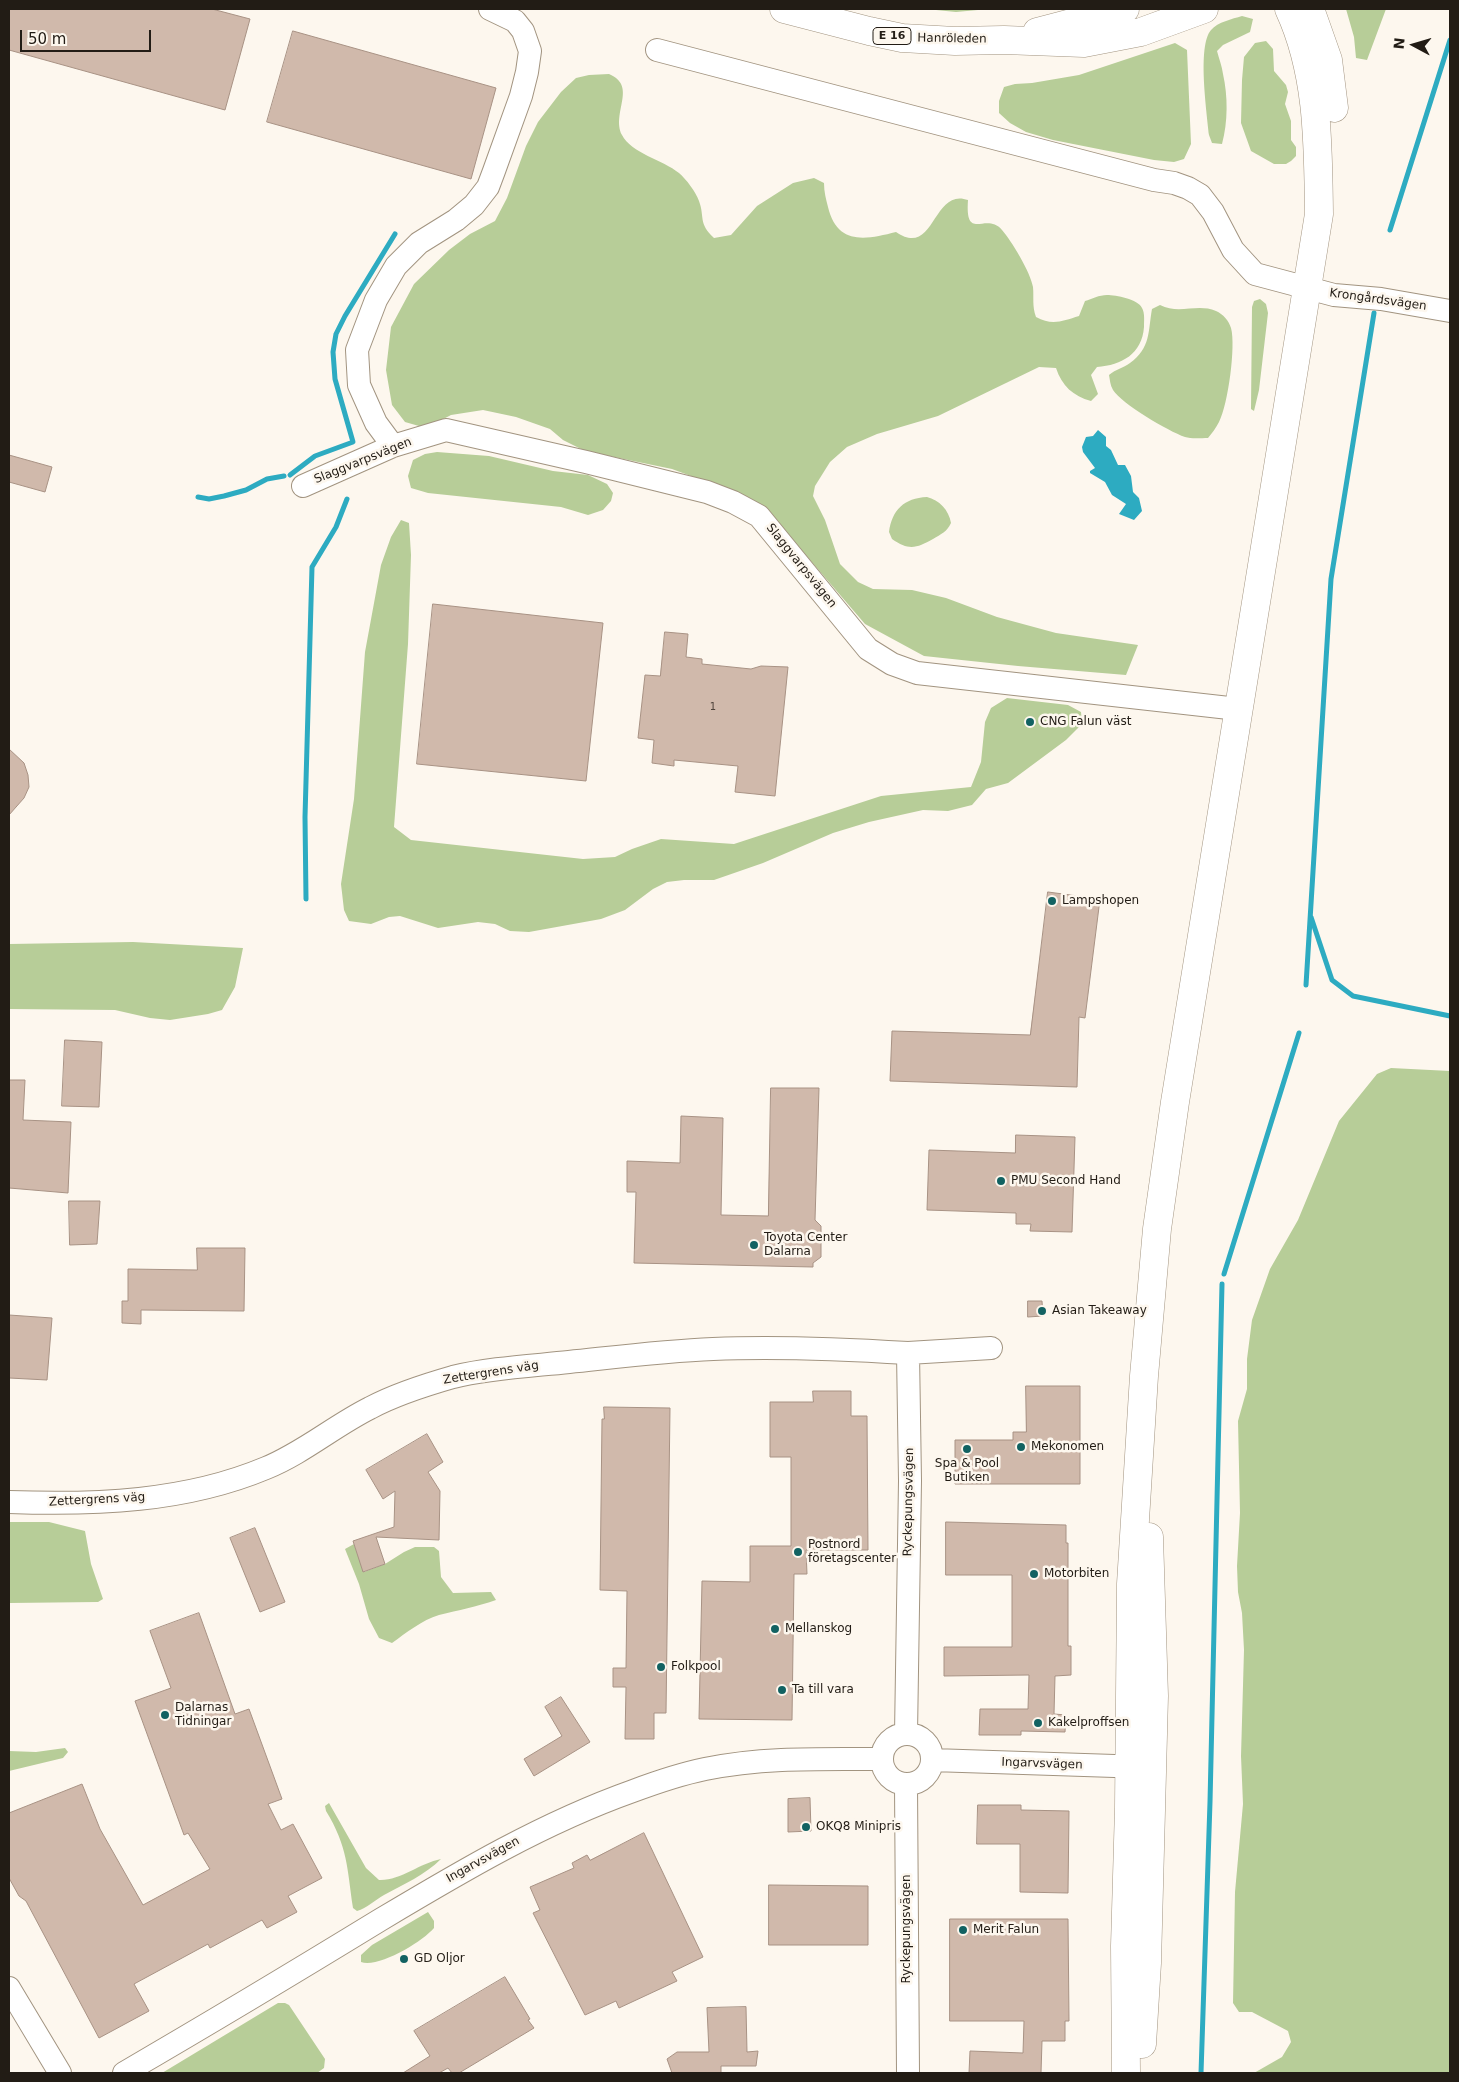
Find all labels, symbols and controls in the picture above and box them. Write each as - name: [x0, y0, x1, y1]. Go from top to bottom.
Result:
- scale bar: [22, 20, 154, 52]
- north arrow: [1389, 20, 1439, 70]
- road number: E 16: [873, 28, 911, 44]
- text: 50 m: [28, 30, 66, 48]
- street label: Hanröleden: [917, 31, 987, 47]
- text: N: [1391, 37, 1408, 50]
- street label: Krongårdsvägen: [1328, 286, 1428, 314]
- street label: Slaggvarpsvägen: [312, 435, 414, 487]
- street label: Slaggvarpsvägen: [763, 521, 839, 611]
- house number: 1: [710, 701, 716, 713]
- place label: CNG Falun väst: [1040, 715, 1131, 729]
- marker: CNG Falun väst: [1024, 716, 1036, 728]
- place label: Lampshopen: [1062, 894, 1139, 908]
- marker: Lampshopen: [1046, 895, 1058, 907]
- place label: PMU Second Hand: [1011, 1174, 1121, 1188]
- marker: PMU Second Hand: [995, 1175, 1007, 1187]
- place label: Toyota Center Dalarna: [764, 1231, 847, 1259]
- marker: Toyota Center Dalarna: [748, 1239, 760, 1251]
- place label: Asian Takeaway: [1052, 1304, 1147, 1318]
- marker: Asian Takeaway: [1036, 1305, 1048, 1317]
- street label: Zettergrens väg: [442, 1358, 540, 1388]
- place label: Mekonomen: [1031, 1440, 1104, 1454]
- marker: Mekonomen: [1015, 1441, 1027, 1453]
- marker: Spa & Pool Butiken: [961, 1443, 973, 1455]
- street label: Ryckepungsvägen: [901, 1447, 917, 1557]
- place label: Spa & Pool Butiken: [935, 1457, 999, 1485]
- street label: Zettergrens väg: [48, 1490, 146, 1510]
- place label: Postnord företagscenter: [808, 1538, 896, 1566]
- marker: Postnord företagscenter: [792, 1546, 804, 1558]
- place label: Motorbiten: [1044, 1567, 1109, 1581]
- marker: Motorbiten: [1028, 1568, 1040, 1580]
- place label: Mellanskog: [785, 1622, 852, 1636]
- marker: Mellanskog: [769, 1623, 781, 1635]
- place label: Folkpool: [671, 1660, 721, 1674]
- marker: Folkpool: [655, 1661, 667, 1673]
- place label: Ta till vara: [792, 1683, 854, 1697]
- marker: Ta till vara: [776, 1684, 788, 1696]
- place label: Dalarnas Tidningar: [175, 1701, 231, 1729]
- marker: Dalarnas Tidningar: [159, 1709, 171, 1721]
- place label: Kakelproffsen: [1048, 1716, 1129, 1730]
- marker: Kakelproffsen: [1032, 1717, 1044, 1729]
- street label: Ingarvsvägen: [1001, 1755, 1083, 1773]
- place label: OKQ8 Minipris: [816, 1820, 901, 1834]
- marker: OKQ8 Minipris: [800, 1821, 812, 1833]
- street label: Ingarvsvägen: [444, 1834, 522, 1886]
- street label: Ryckepungsvägen: [900, 1874, 914, 1984]
- place label: Merit Falun: [973, 1923, 1039, 1937]
- marker: Merit Falun: [957, 1924, 969, 1936]
- place label: GD Oljor: [414, 1952, 465, 1966]
- marker: GD Oljor: [398, 1953, 410, 1965]

